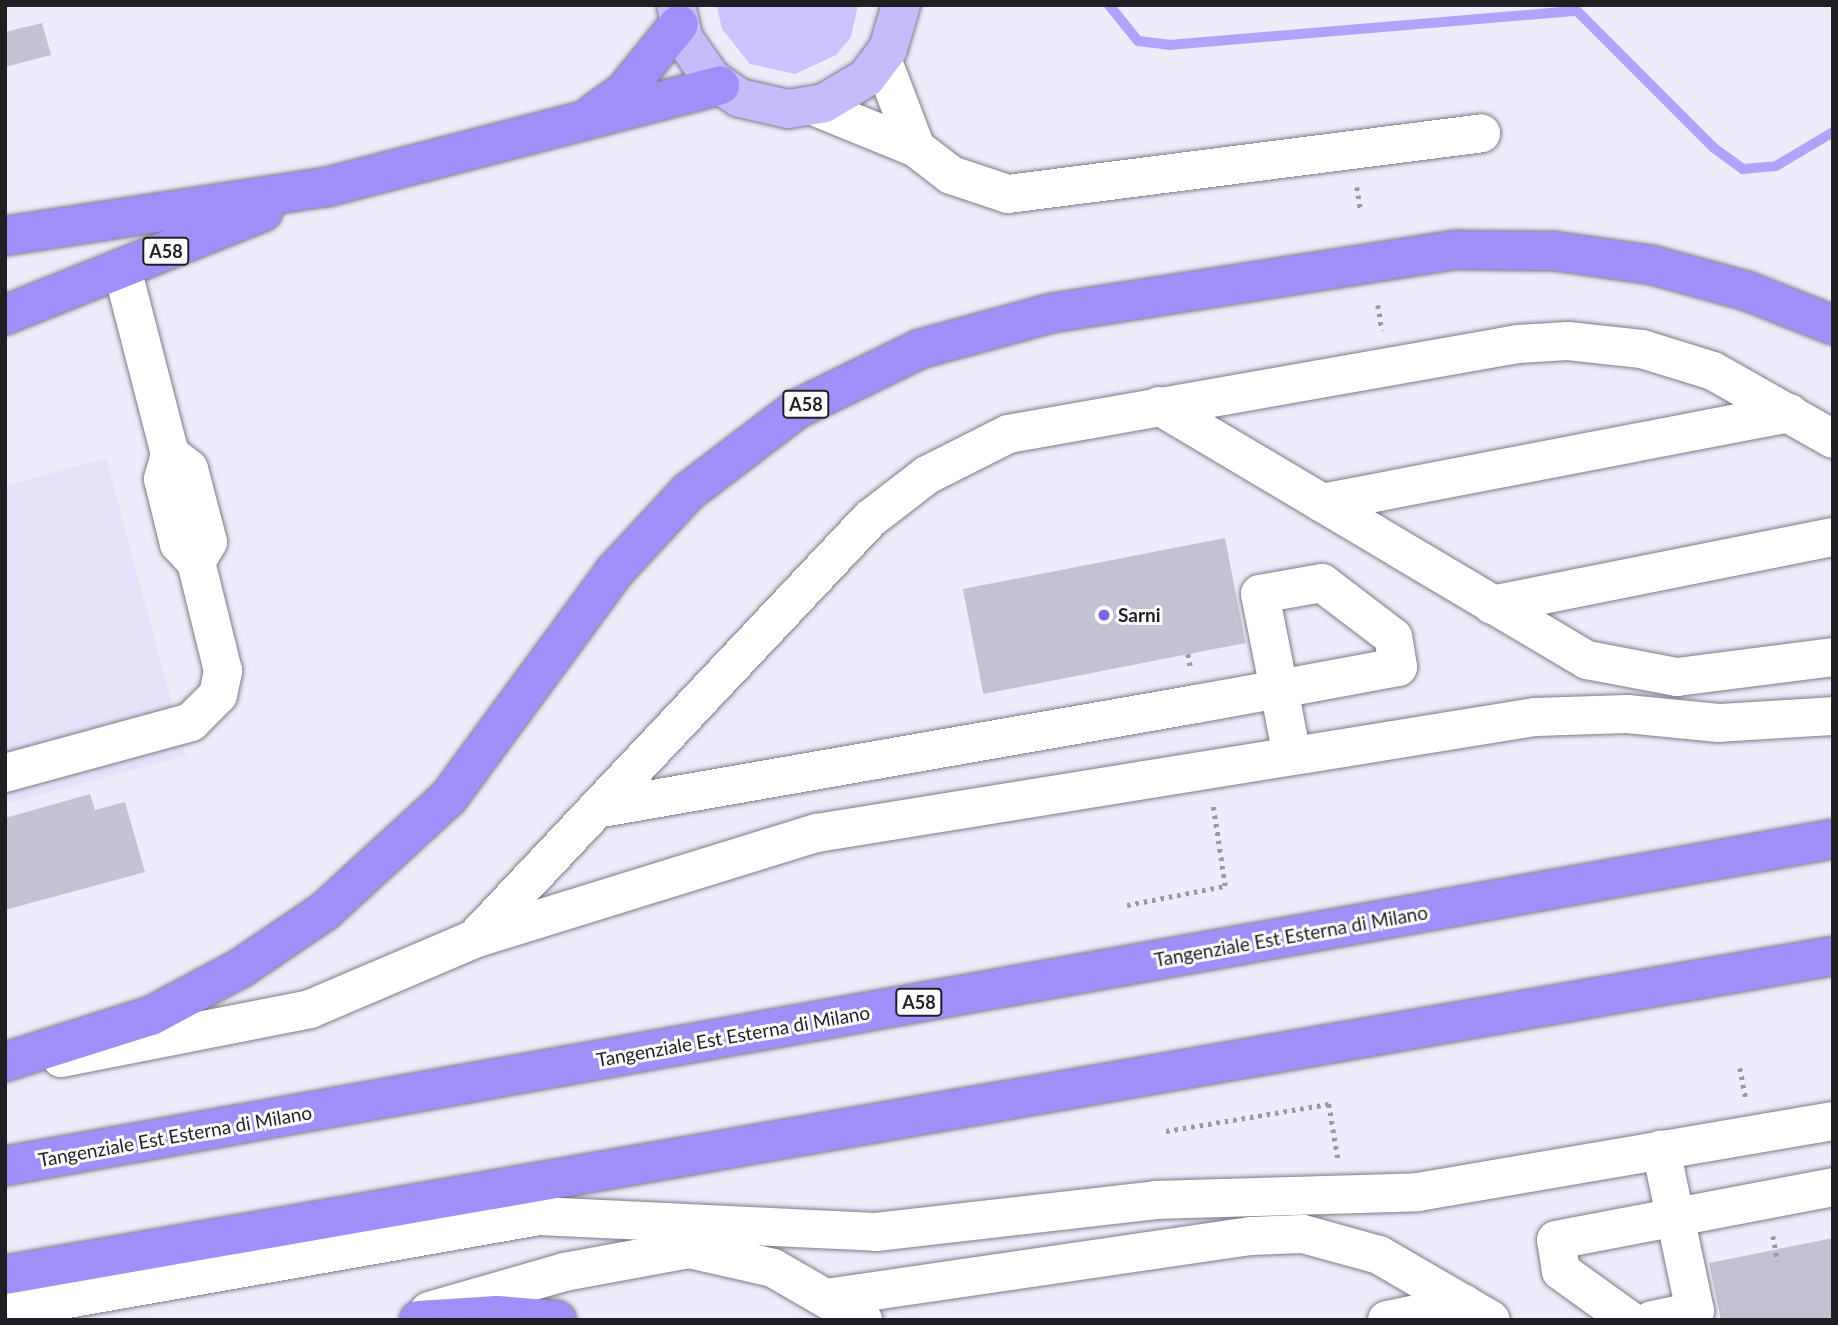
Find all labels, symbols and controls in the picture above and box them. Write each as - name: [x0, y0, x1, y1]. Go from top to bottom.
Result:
- road number: A58: [142, 236, 190, 265]
- road number: A58: [782, 390, 830, 418]
- place label: Sarni: [1118, 604, 1161, 626]
- marker: Sarni: [1096, 607, 1112, 623]
- street label: Tangenziale Est Esterna di Milano: [1153, 901, 1429, 971]
- road number: A58: [894, 987, 944, 1016]
- street label: Tangenziale Est Esterna di Milano: [595, 1001, 871, 1071]
- street label: Tangenziale Est Esterna di Milano: [37, 1101, 313, 1171]

